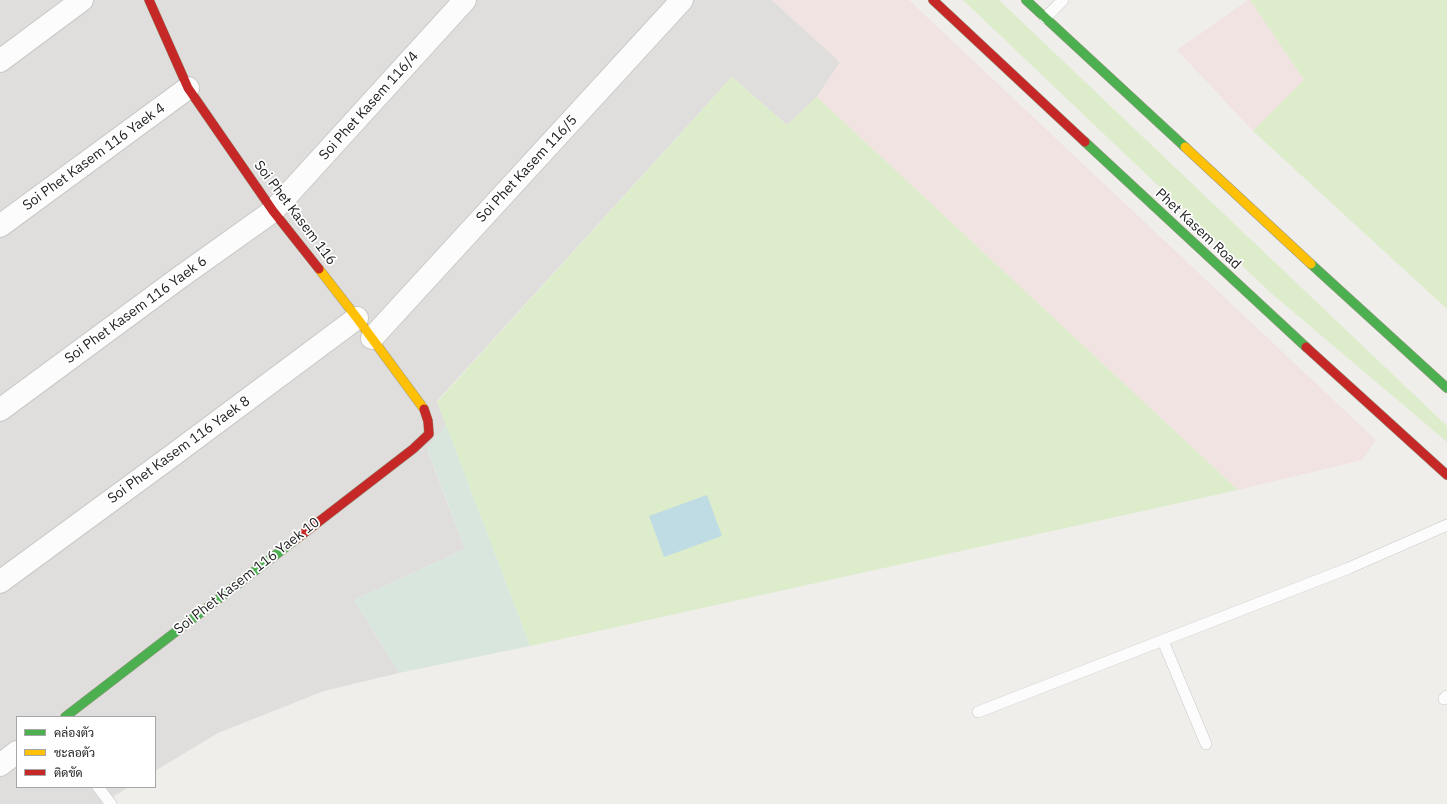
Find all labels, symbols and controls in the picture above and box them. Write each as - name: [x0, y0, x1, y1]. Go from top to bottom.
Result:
- street label: Soi Phet Kasem 116/4: [316, 48, 422, 164]
- street label: Soi Phet Kasem 116 Yaek 4: [20, 100, 168, 214]
- street label: Soi Phet Kasem 116/5: [473, 112, 581, 226]
- street label: Soi Phet Kasem 116: [250, 157, 340, 269]
- street label: Phet Kasem Road: [1152, 185, 1244, 273]
- street label: Soi Phet Kasem 116 Yaek 6: [62, 253, 210, 367]
- street label: Soi Phet Kasem 116 Yaek 8: [105, 393, 253, 507]
- street label: Soi Phet Kasem 116 Yaek 10: [171, 514, 323, 638]
- legend: [16, 716, 156, 788]
- text: คล่องตัว: [54, 725, 94, 740]
- text: ชะลอตัว: [54, 745, 95, 760]
- text: ติดขัด: [54, 765, 83, 780]

